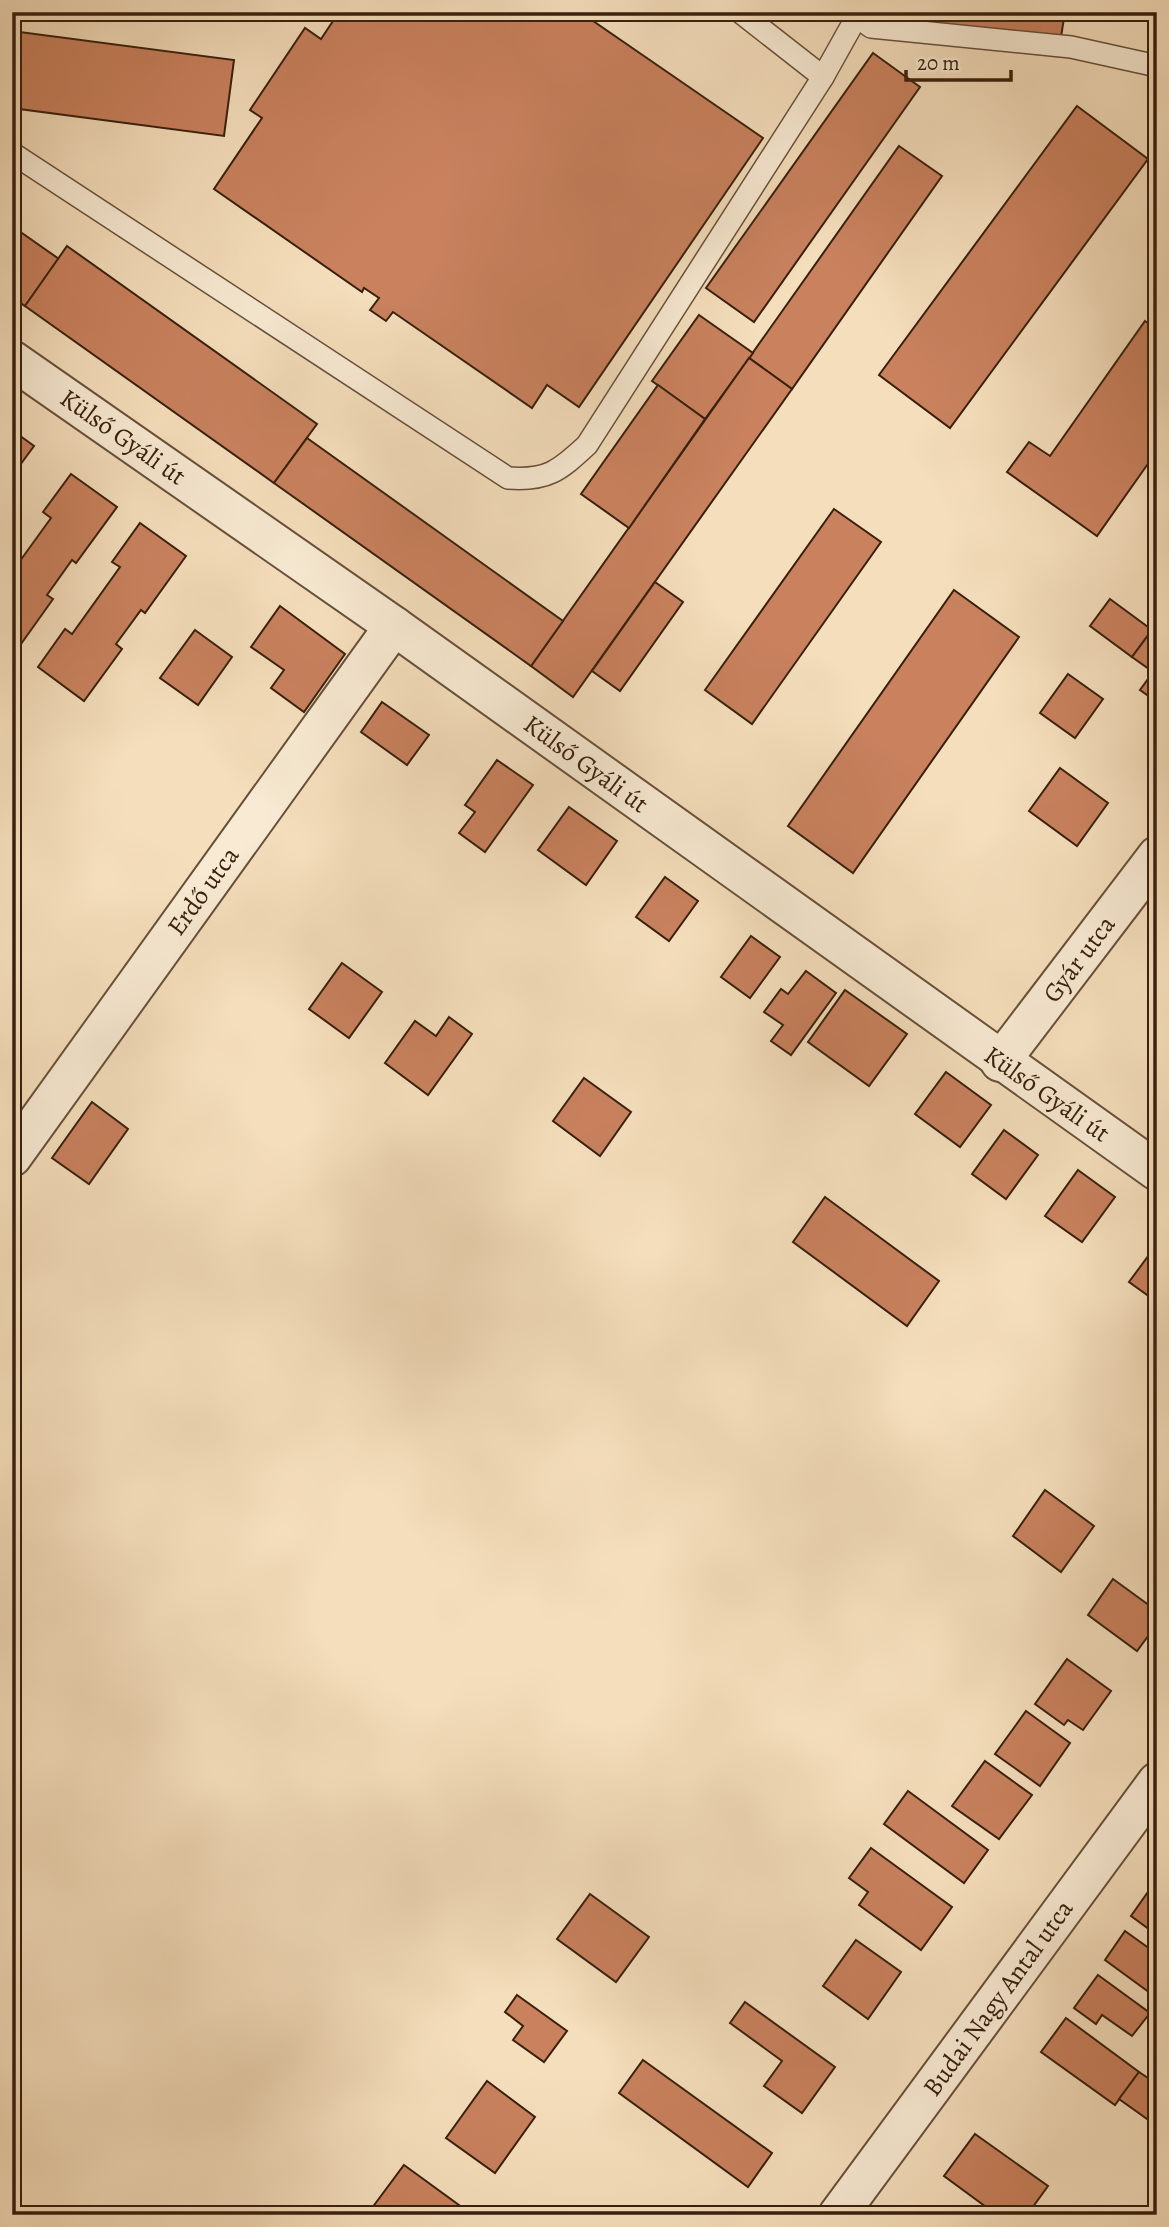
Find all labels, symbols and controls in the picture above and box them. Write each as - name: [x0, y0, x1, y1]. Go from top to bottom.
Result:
- scale bar: [906, 38, 1012, 82]
- text: 20 m: [917, 49, 960, 77]
- street label: Külső Gyáli út: [53, 381, 193, 494]
- street label: Külső Gyáli út: [517, 707, 656, 821]
- street label: Erdő utca: [159, 840, 247, 942]
- street label: Gyár utca: [1035, 908, 1123, 1010]
- street label: Külső Gyáli út: [977, 1038, 1117, 1151]
- street label: Budai Nagy Antal utca: [915, 1893, 1081, 2103]

